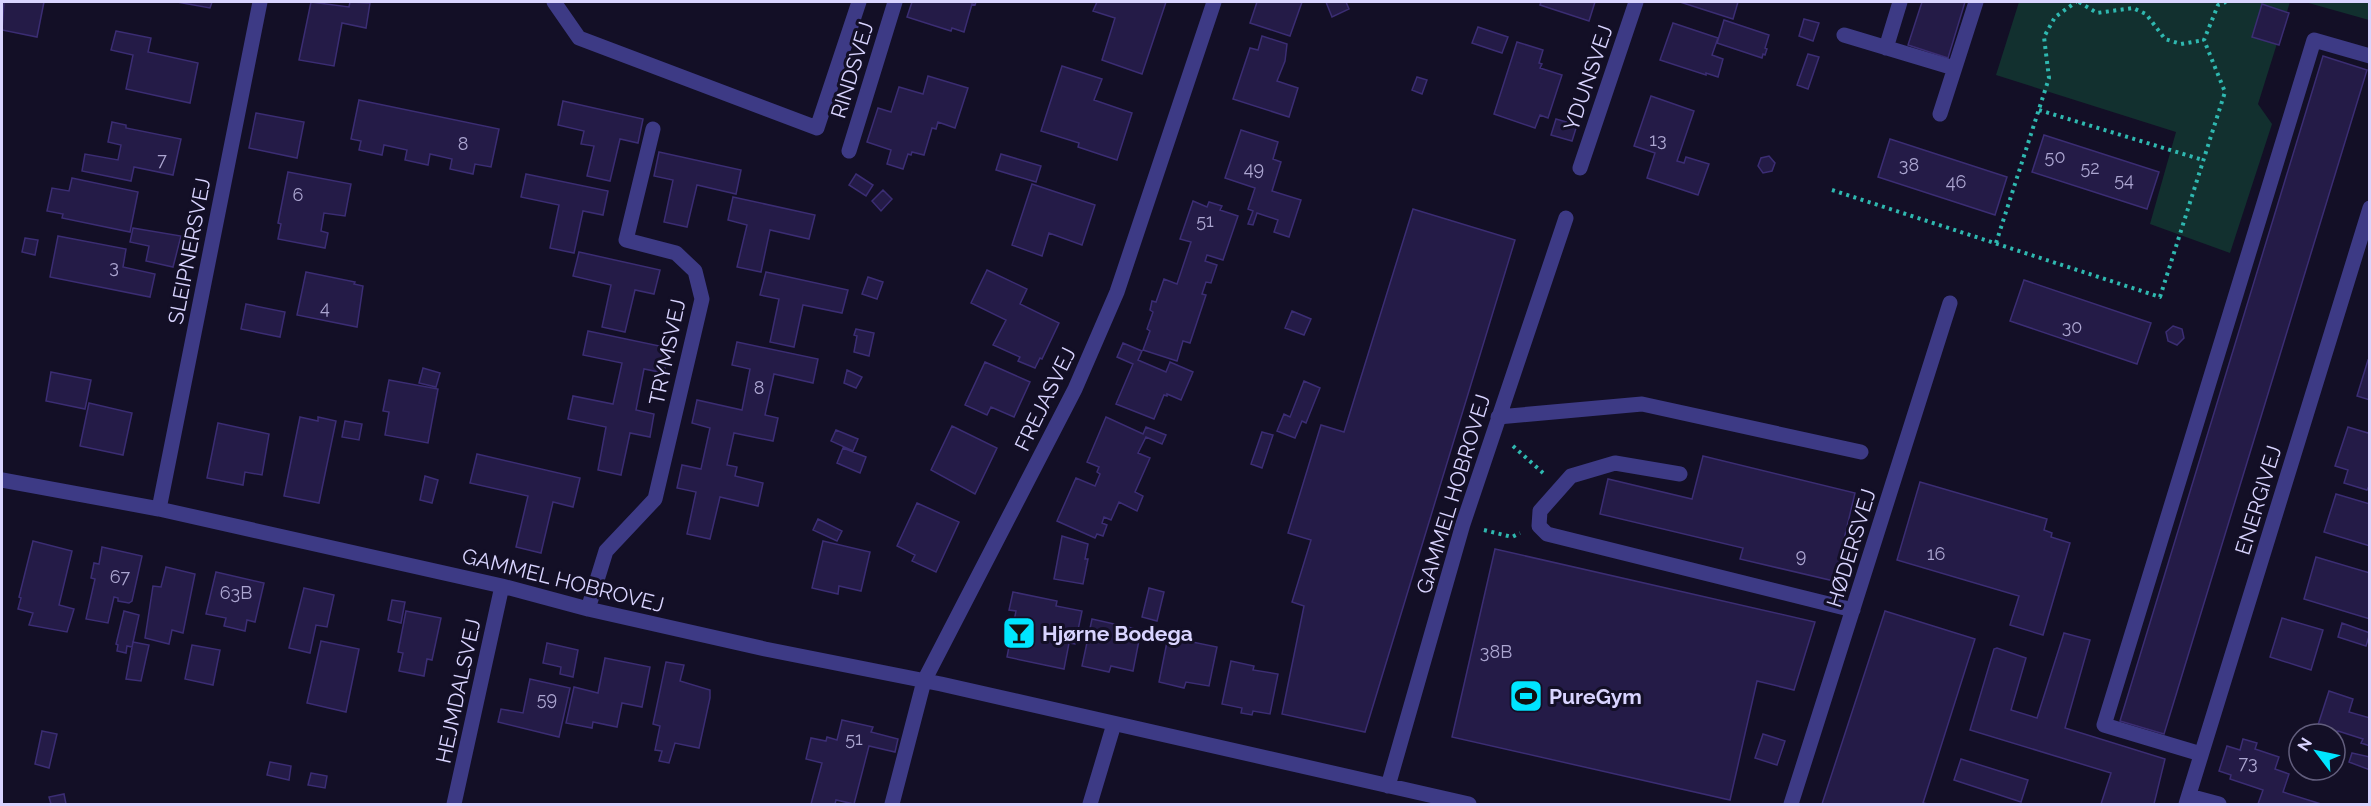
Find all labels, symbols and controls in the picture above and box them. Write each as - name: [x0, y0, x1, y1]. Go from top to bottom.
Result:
- street label: RINDSVEJ: [825, 19, 879, 121]
- street label: YDUNSVEJ: [1558, 22, 1618, 134]
- house number: 13: [1649, 129, 1667, 150]
- house number: 8: [458, 133, 468, 154]
- house number: 50: [2045, 146, 2065, 167]
- house number: 7: [157, 149, 167, 170]
- house number: 38: [1899, 154, 1919, 175]
- house number: 52: [2080, 157, 2100, 178]
- house number: 49: [1244, 158, 1264, 179]
- house number: 54: [2114, 169, 2134, 190]
- house number: 46: [1946, 171, 1966, 192]
- street label: SLEIPNERSVEJ: [163, 176, 215, 326]
- house number: 6: [293, 184, 304, 205]
- house number: 51: [1196, 210, 1214, 231]
- house number: 3: [109, 256, 119, 277]
- house number: 4: [320, 297, 330, 318]
- street label: TRYMSVEJ: [644, 297, 690, 407]
- house number: 30: [2062, 316, 2082, 337]
- street label: FREJASVEJ: [1009, 343, 1081, 455]
- house number: 8: [754, 377, 764, 398]
- street label: GAMMEL HOBROVEJ: [1411, 391, 1495, 597]
- street label: ENERGIVEJ: [2230, 442, 2286, 558]
- street label: HØDERSVEJ: [1821, 486, 1881, 610]
- street label: GAMMEL HOBROVEJ: [459, 543, 667, 617]
- house number: 16: [1927, 543, 1945, 564]
- house number: 9: [1796, 545, 1806, 566]
- house number: 67: [110, 566, 131, 587]
- house number: 63B: [220, 582, 252, 603]
- bar icon: Hjørne Bodega: [1001, 615, 1037, 651]
- street label: HEJMDALSVEJ: [430, 616, 486, 766]
- place label: Hjørne Bodega: [1042, 621, 1193, 646]
- house number: 38B: [1480, 641, 1512, 662]
- sports icon: PureGym: [1508, 678, 1544, 714]
- place label: PureGym: [1549, 684, 1642, 709]
- house number: 59: [537, 688, 557, 709]
- north arrow: [2287, 722, 2347, 782]
- house number: 51: [845, 728, 863, 749]
- text: N: [2293, 734, 2316, 755]
- house number: 73: [2238, 752, 2258, 773]

